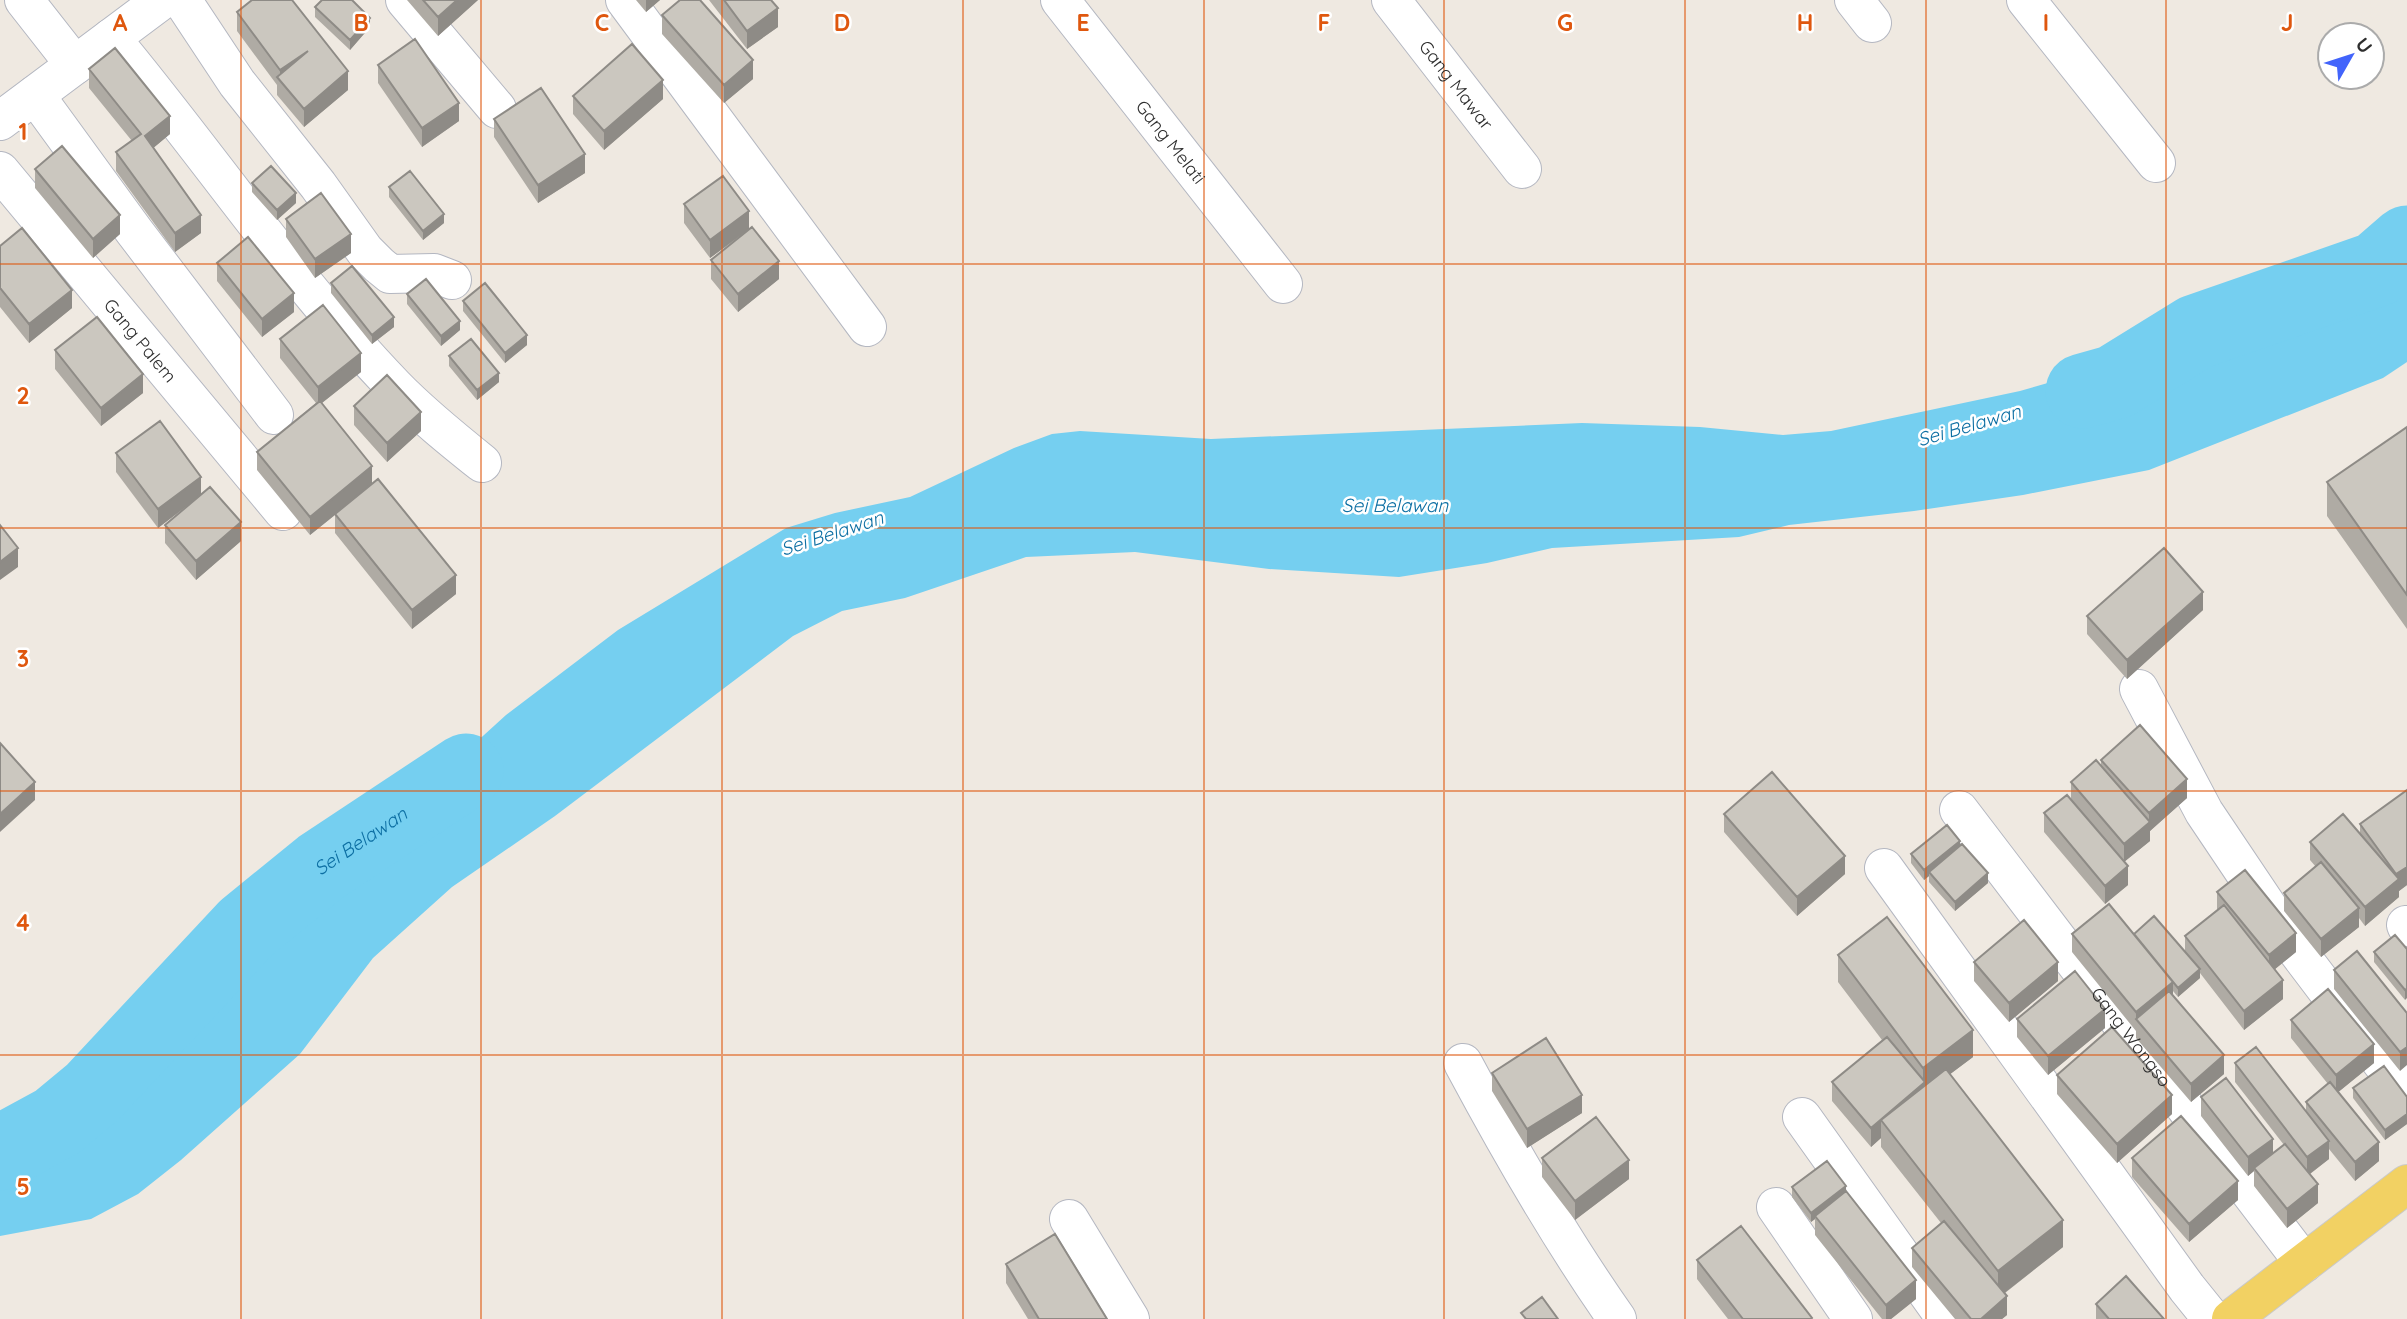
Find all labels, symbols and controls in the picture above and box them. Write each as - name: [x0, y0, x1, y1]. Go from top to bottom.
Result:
- text: A: [113, 8, 128, 37]
- text: B: [353, 8, 369, 37]
- text: C: [595, 8, 609, 37]
- text: D: [834, 8, 850, 37]
- text: E: [1076, 8, 1090, 37]
- text: F: [1318, 8, 1330, 37]
- text: G: [1557, 8, 1573, 37]
- text: H: [1797, 8, 1813, 37]
- text: I: [2043, 8, 2049, 37]
- text: J: [2281, 8, 2293, 37]
- north arrow: [2316, 21, 2386, 91]
- text: U: [2351, 33, 2378, 58]
- street label: Gang Mawar: [1415, 35, 1499, 134]
- street label: Gang Melati: [1131, 95, 1211, 188]
- text: 1: [19, 117, 27, 146]
- street label: Gang Palem: [99, 293, 182, 387]
- text: 2: [16, 381, 30, 410]
- water label: Sei Belawan: [1915, 399, 2024, 451]
- water label: Sei Belawan: [1342, 493, 1449, 517]
- water label: Sei Belawan: [778, 505, 887, 561]
- text: 3: [17, 644, 29, 673]
- water label: Sei Belawan: [309, 801, 412, 880]
- text: 4: [16, 908, 30, 937]
- street label: Gang Wongso: [2086, 982, 2177, 1091]
- text: 5: [16, 1172, 30, 1201]

